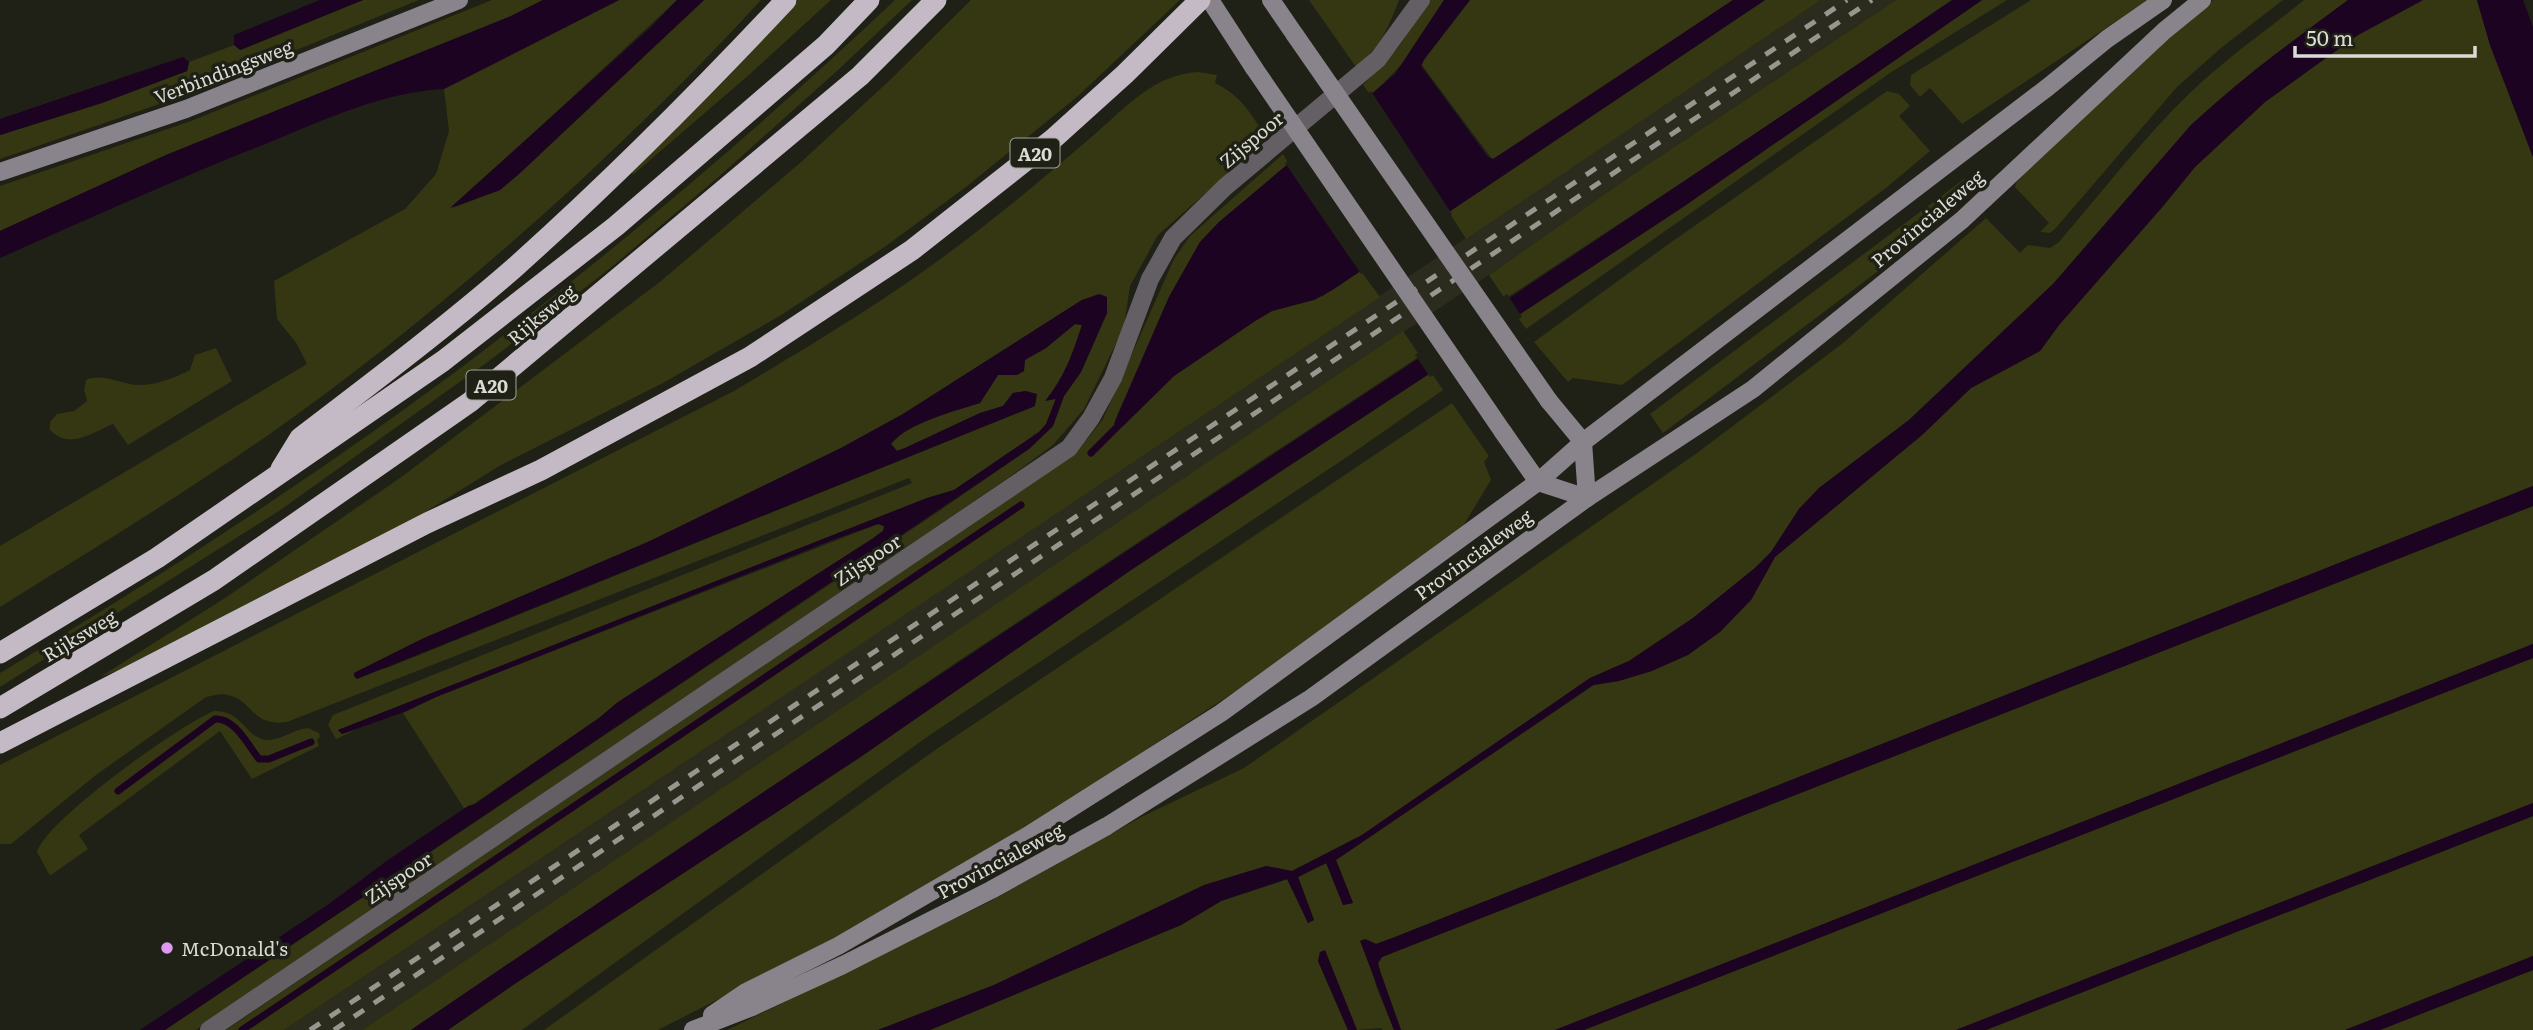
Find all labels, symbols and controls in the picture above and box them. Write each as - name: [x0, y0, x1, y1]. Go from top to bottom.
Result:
- scale bar: [2295, 14, 2475, 58]
- text: 50 m: [2306, 21, 2353, 52]
- street label: Verbindingsweg: [150, 32, 297, 110]
- street label: Zijspoor: [1213, 104, 1289, 174]
- road number: A20: [1010, 138, 1060, 168]
- street label: Provincialeweg: [1865, 162, 1990, 274]
- street label: Rijksweg: [500, 277, 582, 351]
- road number: A20: [466, 370, 516, 400]
- street label: Provincialeweg: [1408, 501, 1538, 606]
- street label: Zijspoor: [828, 526, 906, 592]
- street label: Rijksweg: [37, 602, 122, 668]
- street label: Provincialeweg: [932, 815, 1069, 905]
- street label: Zijspoor: [359, 844, 437, 910]
- place label: McDonald's: [181, 934, 288, 962]
- marker: McDonald's: [159, 940, 175, 956]

